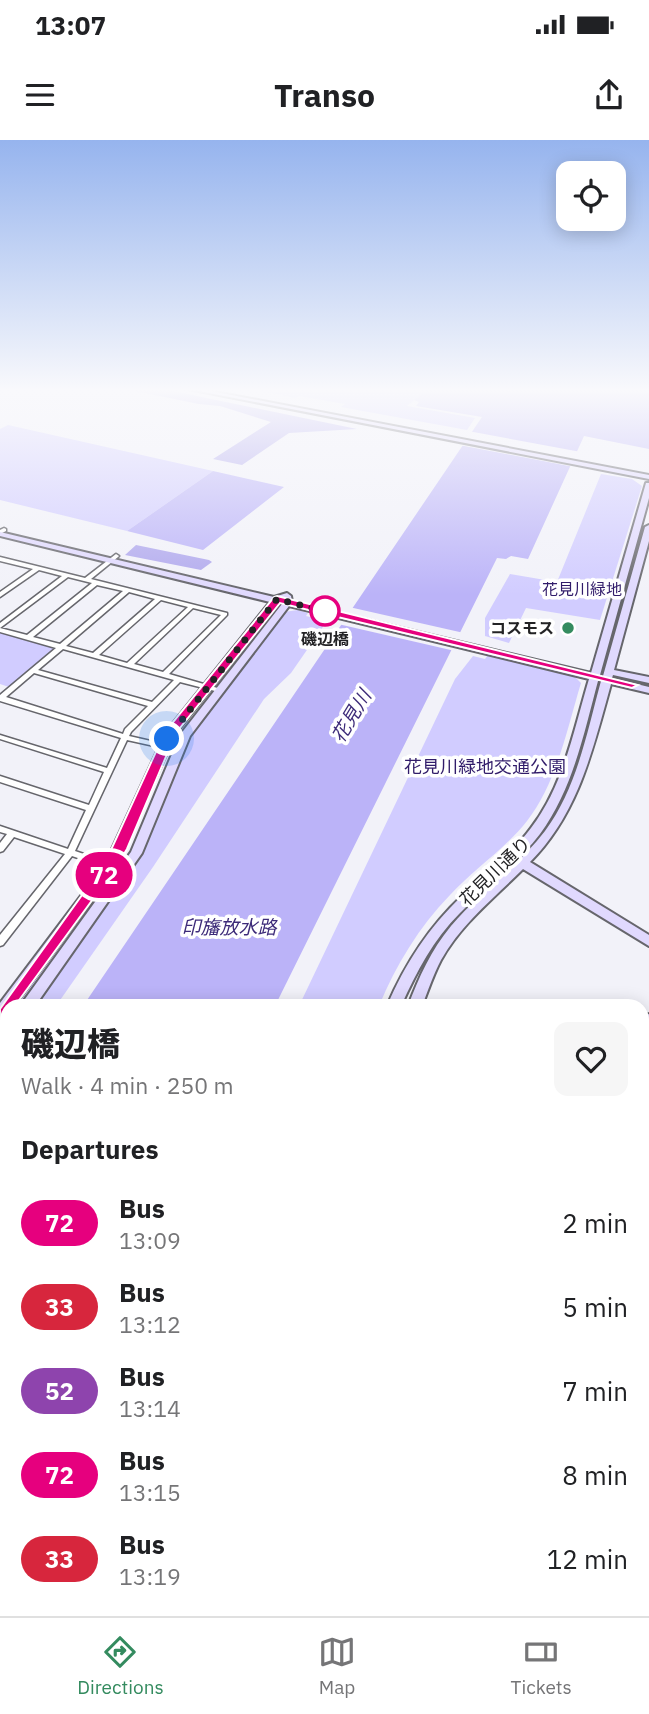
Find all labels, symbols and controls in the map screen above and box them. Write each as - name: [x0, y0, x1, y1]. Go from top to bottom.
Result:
- text: 13:07: [35, 8, 106, 42]
- text: Transo: [274, 74, 375, 116]
- icon: menu: [21, 76, 59, 114]
- icon: share: [590, 76, 628, 114]
- map controls: [556, 161, 626, 231]
- button: locate: [556, 161, 626, 231]
- park label: 花見川緑地: [542, 579, 622, 599]
- marker: 磯辺橋: [310, 596, 340, 626]
- place label: コスモス: [490, 618, 554, 638]
- marker: コスモス: [560, 620, 576, 636]
- place label: 磯辺橋: [301, 629, 349, 649]
- water label: 花見川: [326, 684, 377, 747]
- your location: [149, 721, 184, 756]
- park label: 花見川緑地交通公園: [404, 755, 566, 778]
- street label: 花見川通り: [455, 831, 535, 911]
- line badge: 72: [72, 852, 136, 898]
- text: 72: [90, 859, 118, 891]
- water label: 印旛放水路: [181, 915, 278, 939]
- text: 磯辺橋: [21, 1022, 120, 1065]
- button: heart: [554, 1022, 628, 1096]
- text: Walk · 4 min · 250 m: [21, 1070, 234, 1100]
- text: Departures: [21, 1132, 159, 1166]
- text: Bus: [119, 1191, 165, 1225]
- text: 2 min: [562, 1206, 628, 1240]
- text: 72: [45, 1207, 74, 1239]
- text: 13:09: [119, 1225, 181, 1255]
- text: Bus: [119, 1275, 165, 1309]
- text: 5 min: [562, 1290, 628, 1324]
- text: 33: [45, 1291, 74, 1323]
- text: 13:12: [119, 1309, 181, 1339]
- text: Bus: [119, 1359, 165, 1393]
- text: 7 min: [562, 1374, 628, 1408]
- text: 52: [45, 1375, 74, 1407]
- text: 13:14: [119, 1393, 181, 1423]
- text: Bus: [119, 1443, 165, 1477]
- text: 8 min: [562, 1458, 628, 1492]
- text: 72: [45, 1459, 74, 1491]
- text: 13:15: [119, 1477, 181, 1507]
- text: Bus: [119, 1527, 165, 1561]
- text: 12 min: [547, 1542, 628, 1576]
- text: 33: [45, 1543, 74, 1575]
- text: 13:19: [119, 1561, 181, 1591]
- tab: Directions: [77, 1633, 164, 1699]
- tab: Map: [318, 1633, 356, 1699]
- tab: Tickets: [511, 1633, 572, 1699]

